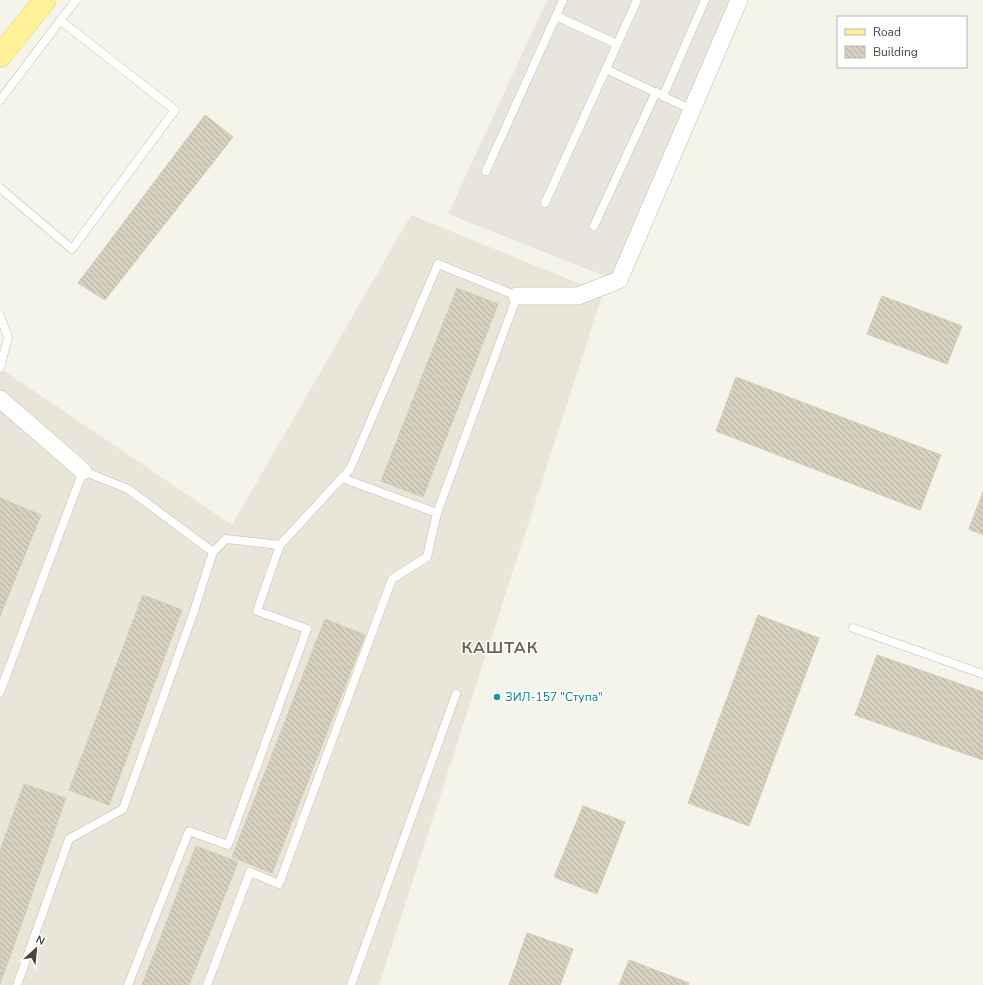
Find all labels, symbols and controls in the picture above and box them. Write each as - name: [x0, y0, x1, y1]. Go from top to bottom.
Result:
- legend: [837, 16, 967, 68]
- text: Road: [873, 24, 901, 40]
- text: Building: [873, 44, 918, 60]
- district label: КАШТАК: [462, 637, 538, 659]
- place label: ЗИЛ-157 "Ступа": [505, 689, 603, 705]
- marker: ЗИЛ-157 "Ступа": [492, 692, 502, 702]
- north arrow: [16, 929, 56, 969]
- text: N: [33, 932, 47, 949]

